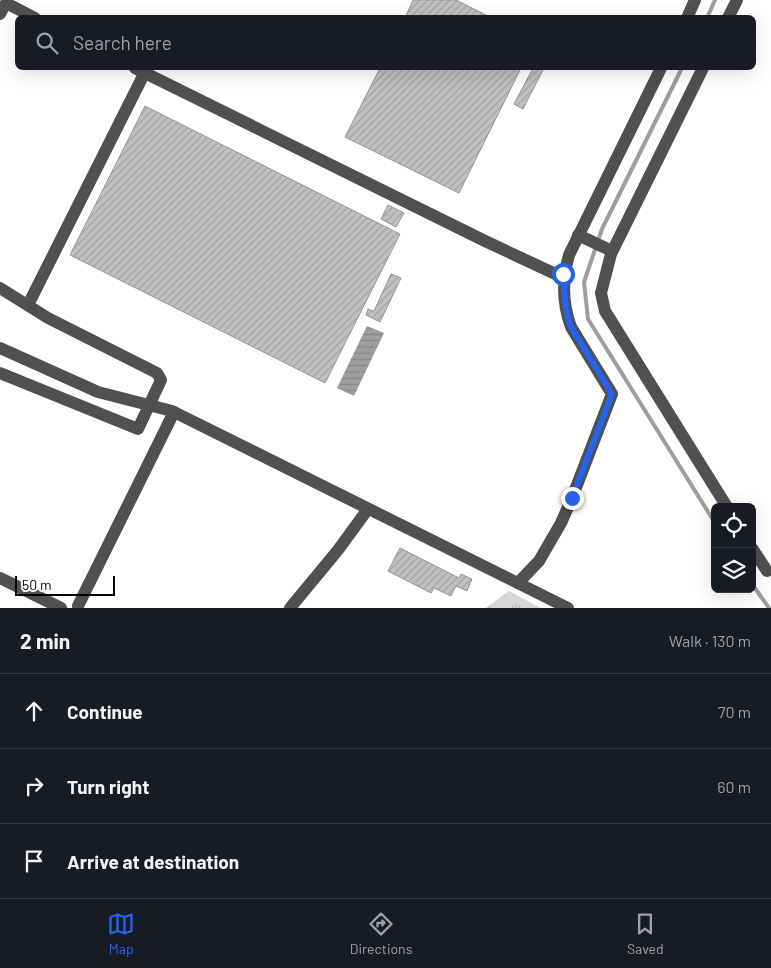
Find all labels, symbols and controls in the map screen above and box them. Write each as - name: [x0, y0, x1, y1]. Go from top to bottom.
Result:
- search box: [15, 15, 756, 70]
- icon: search: [33, 29, 61, 57]
- text: Search here: [73, 31, 172, 54]
- route start: [552, 263, 575, 286]
- route end: [561, 487, 584, 510]
- map controls: [711, 503, 756, 593]
- button: locate: [711, 503, 756, 548]
- button: layers: [711, 548, 756, 593]
- scale bar: [15, 573, 115, 596]
- text: 50 m: [22, 576, 51, 593]
- text: 2 min: [20, 628, 70, 653]
- text: Walk · 130 m: [669, 631, 751, 650]
- icon: ahead: [20, 697, 48, 725]
- text: Continue: [67, 700, 143, 723]
- text: 70 m: [718, 702, 751, 721]
- icon: right: [20, 772, 48, 800]
- text: Turn right: [67, 775, 149, 798]
- text: 60 m: [717, 777, 751, 796]
- icon: arrive: [20, 847, 48, 875]
- text: Arrive at destination: [67, 850, 239, 873]
- tab: Map: [107, 910, 135, 957]
- tab: Directions: [350, 910, 412, 957]
- tab: Saved: [627, 910, 664, 957]

